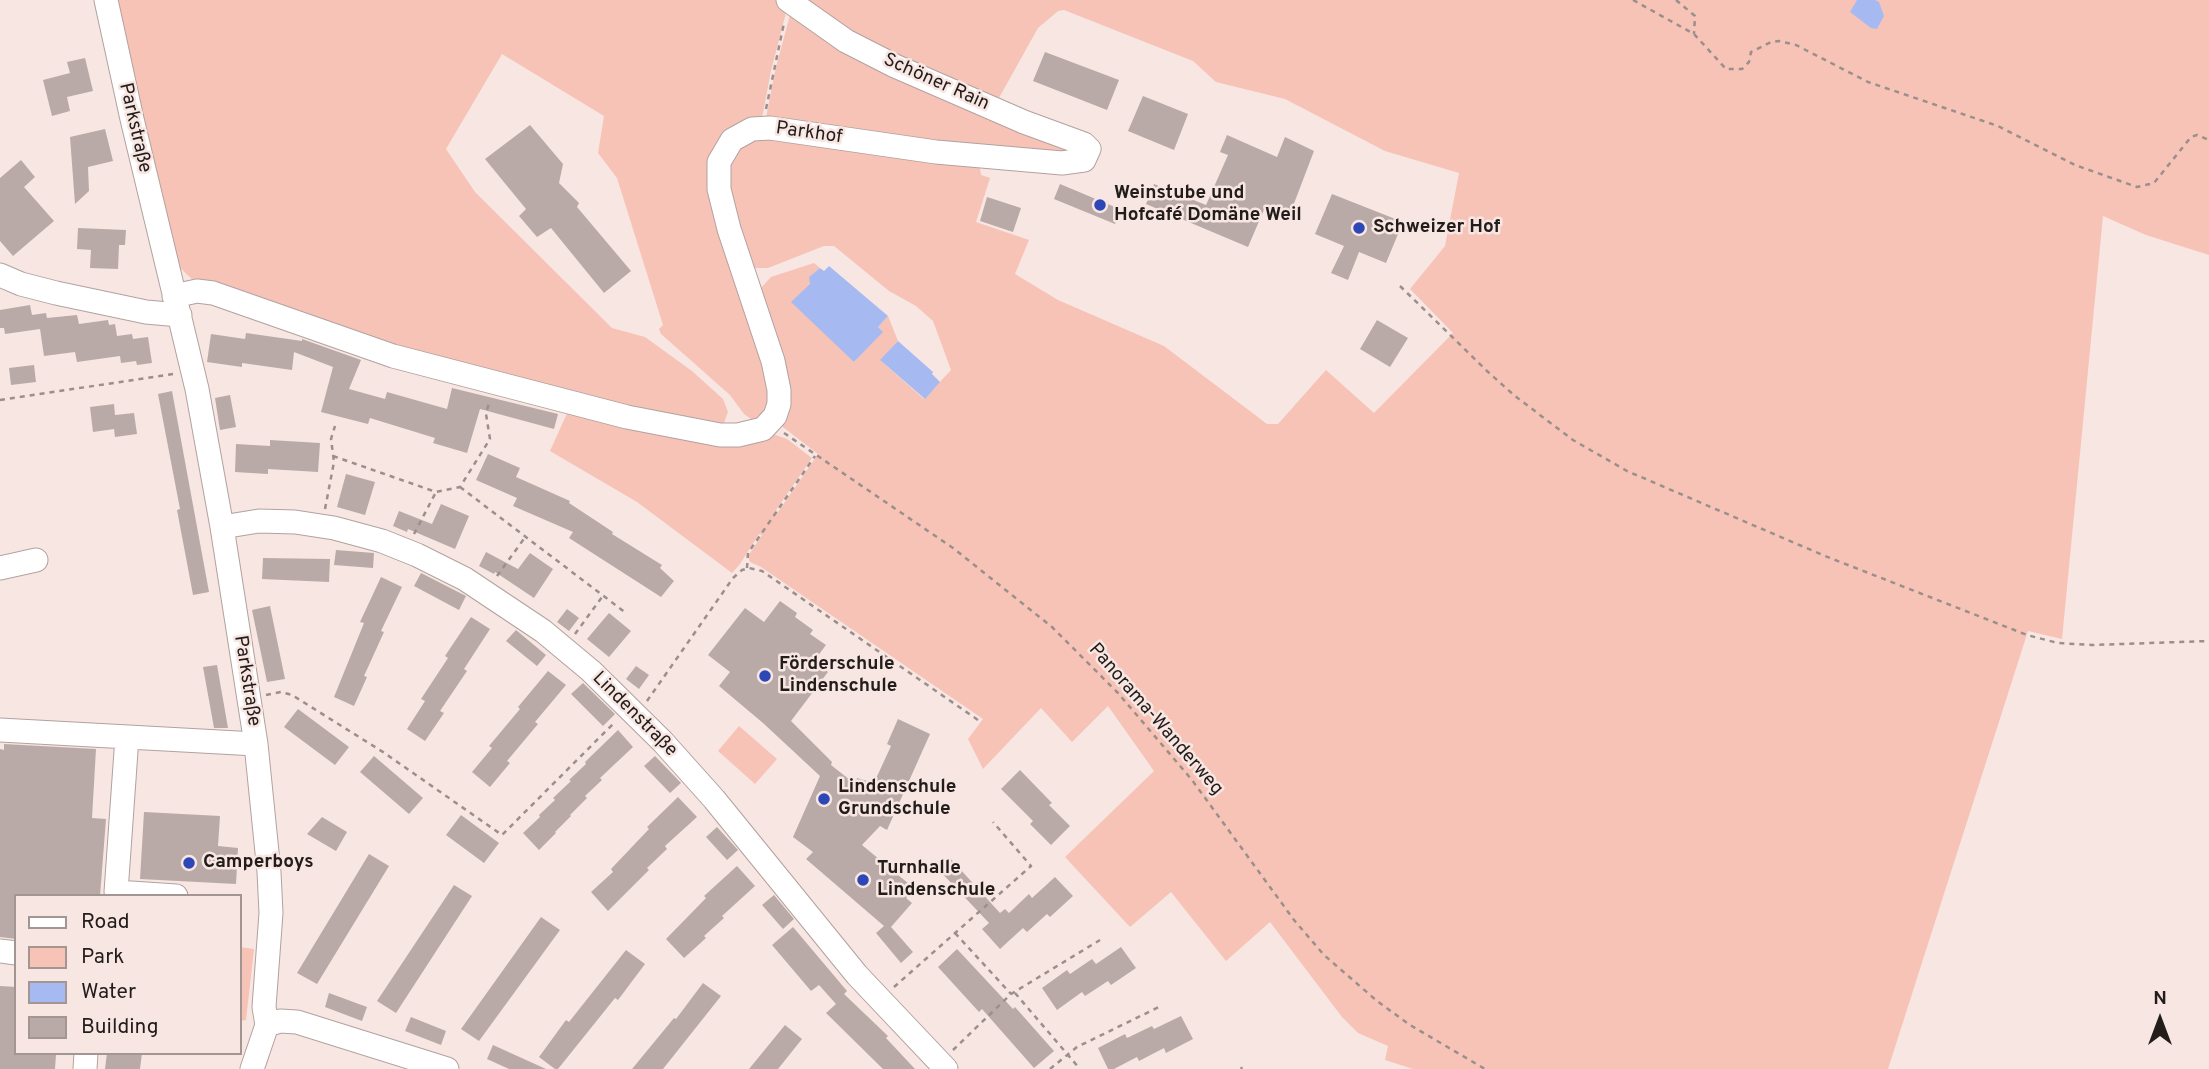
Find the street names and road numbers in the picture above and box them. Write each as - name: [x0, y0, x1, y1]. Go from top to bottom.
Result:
- street label: Schöner Rain: [879, 49, 993, 117]
- street label: Parkstraße: [113, 81, 155, 175]
- street label: Parkhof: [774, 118, 844, 150]
- street label: Parkstraße: [228, 634, 264, 728]
- street label: Panorama-Wanderweg: [1083, 639, 1227, 801]
- street label: Lindenstraße: [587, 668, 681, 762]

